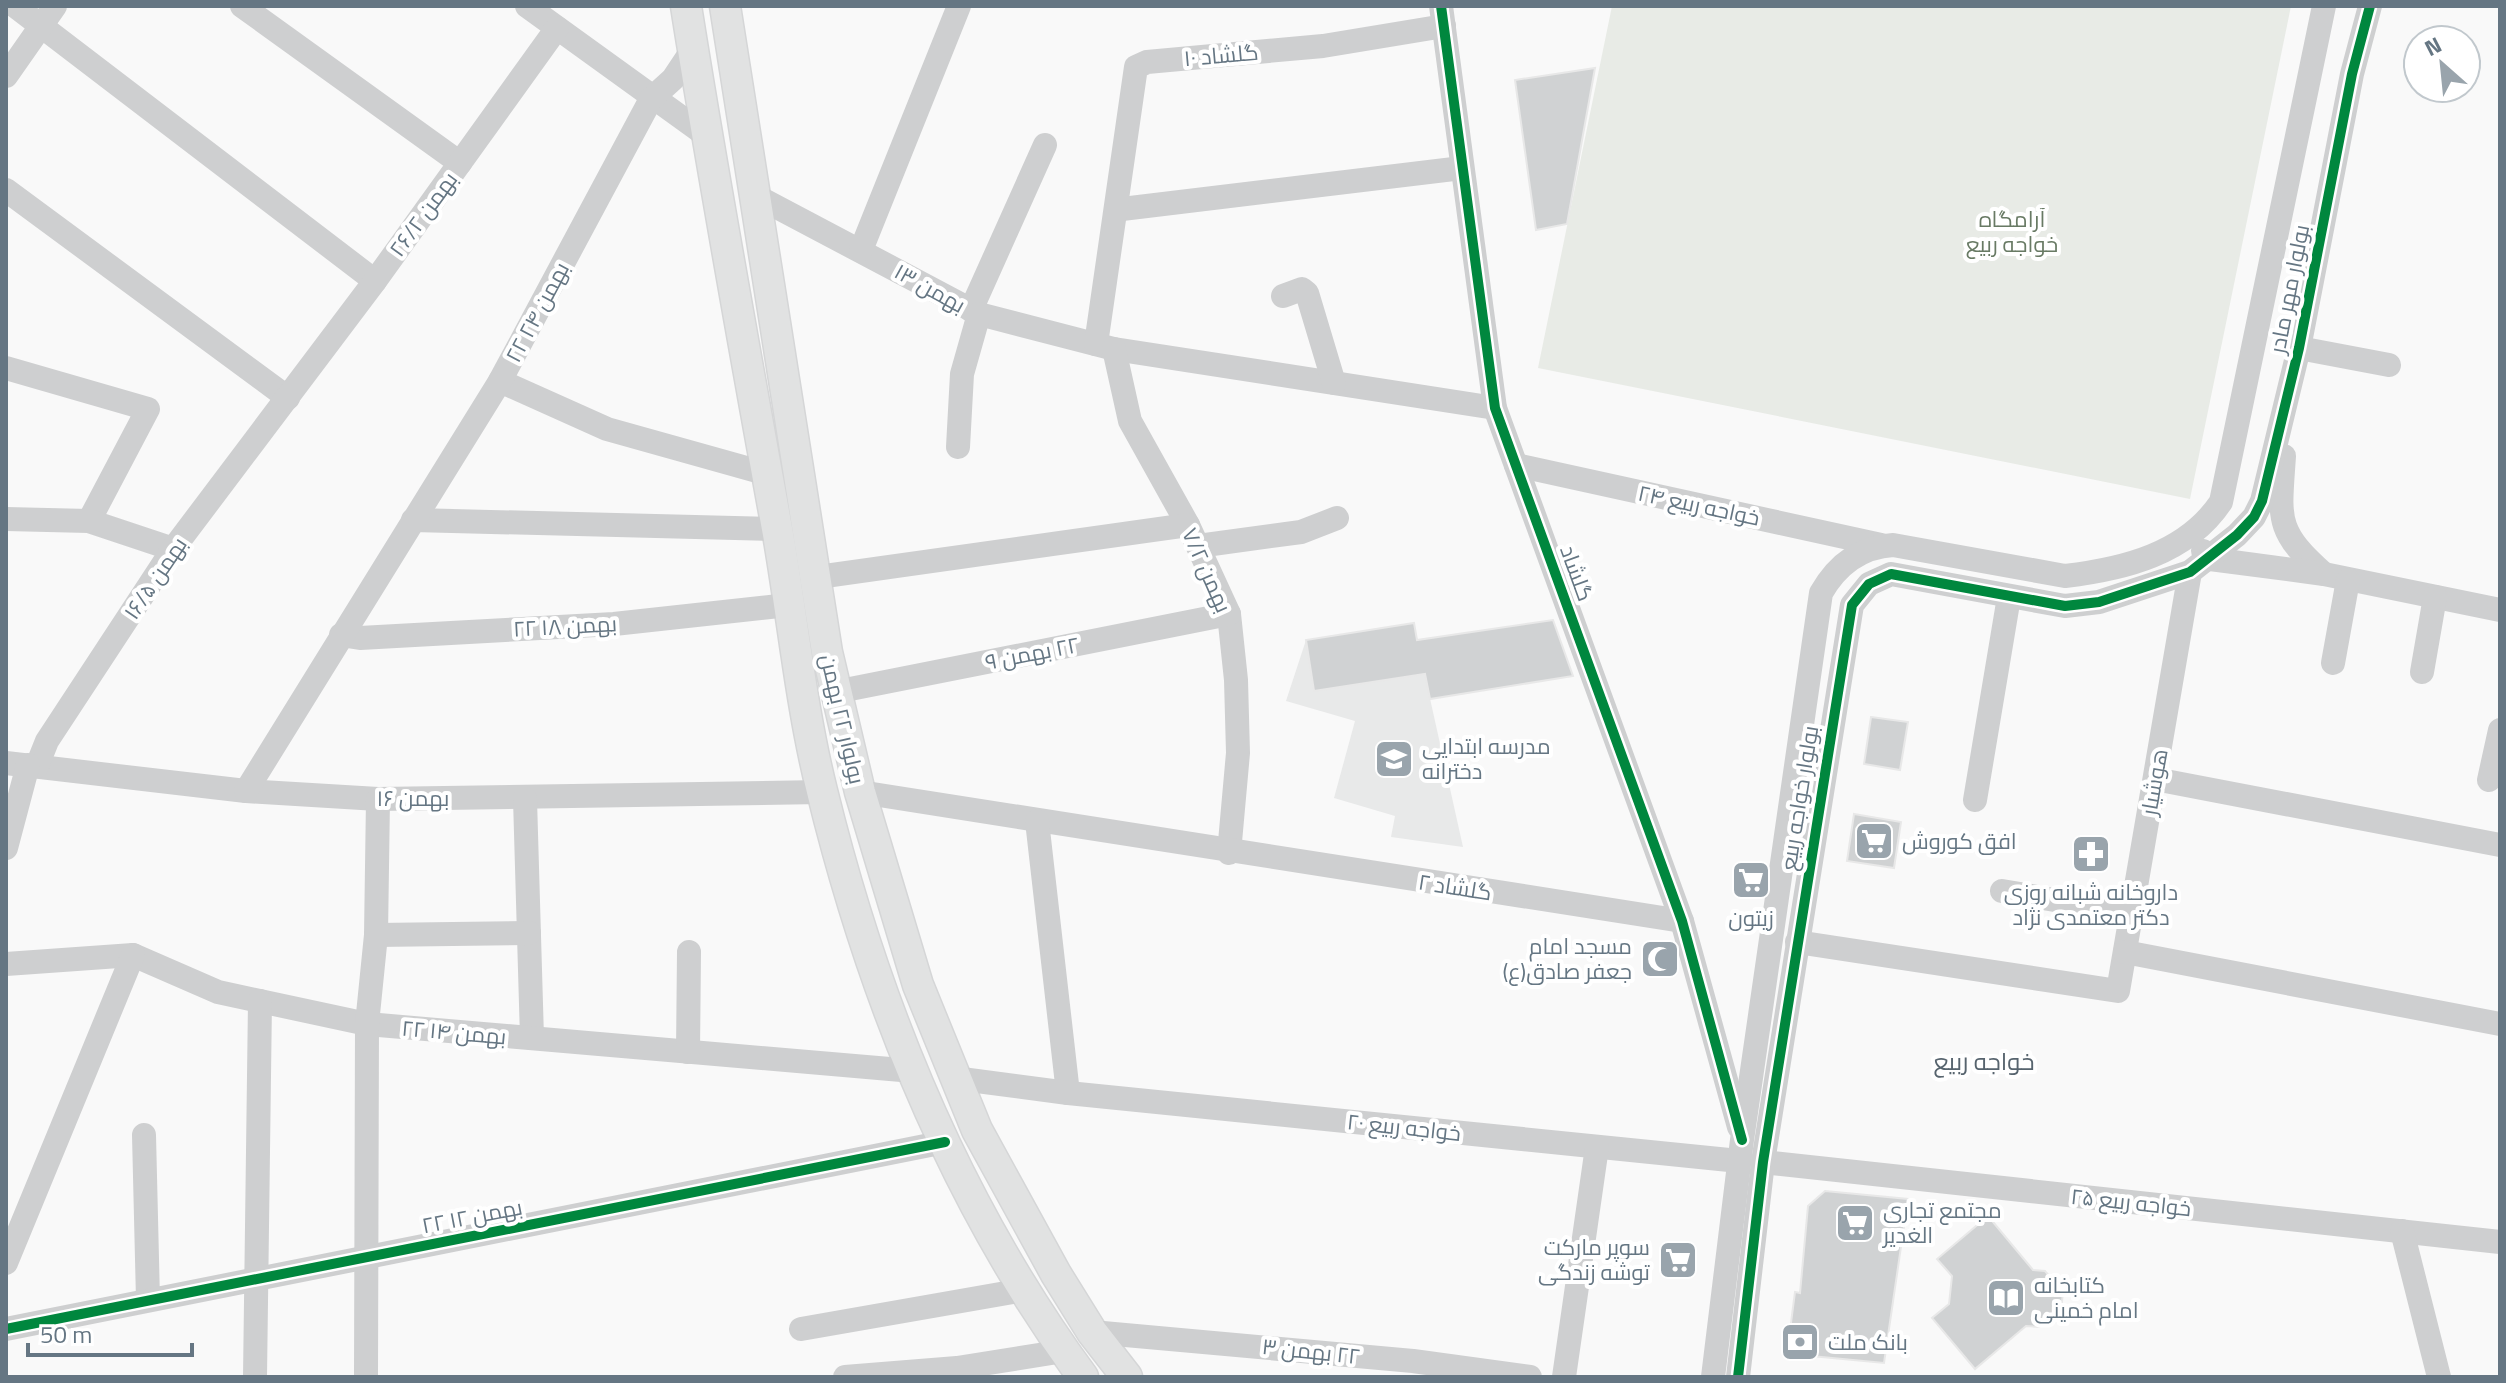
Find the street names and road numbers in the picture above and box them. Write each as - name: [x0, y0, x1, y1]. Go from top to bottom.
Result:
- street label: گلشاد ۱۰: [1182, 35, 1260, 75]
- street label: بهمن ۲۶/۲: [380, 164, 466, 264]
- street label: بولوار مهر مادر: [2259, 221, 2318, 359]
- street label: بهمن ۱۳: [888, 254, 972, 322]
- street label: ۲۲ بهمن ۲۴: [496, 256, 578, 368]
- street label: خواجه ربیع ۲۴: [1635, 476, 1763, 534]
- street label: بهمن ۷/۲: [1173, 522, 1241, 618]
- street label: بهمن ۱۶/۵: [115, 530, 195, 626]
- street label: گلشاد: [1551, 540, 1603, 606]
- street label: ۲۲ بهمن ۱۸: [512, 606, 618, 646]
- street label: ٢٢ بهمن ۹: [982, 627, 1082, 679]
- street label: بولوار ۲۲ بهمن: [812, 651, 874, 787]
- street label: بولوار خواجه ربیع: [1771, 723, 1827, 873]
- street label: هوشیار: [2131, 746, 2177, 820]
- street label: بهمن ۱۶: [377, 781, 449, 815]
- street label: گلشاد ۲: [1416, 864, 1494, 910]
- street label: ۲۲ بهمن ۱۴: [400, 1010, 508, 1054]
- street label: خواجه ربیع ۲۰: [1345, 1104, 1463, 1150]
- street label: خواجه ربیع ۲۵: [2069, 1179, 2193, 1225]
- street label: ۲۲ بهمن ۱۲: [419, 1190, 525, 1242]
- street label: ٢٢ بهمن ۳: [1260, 1329, 1362, 1373]

